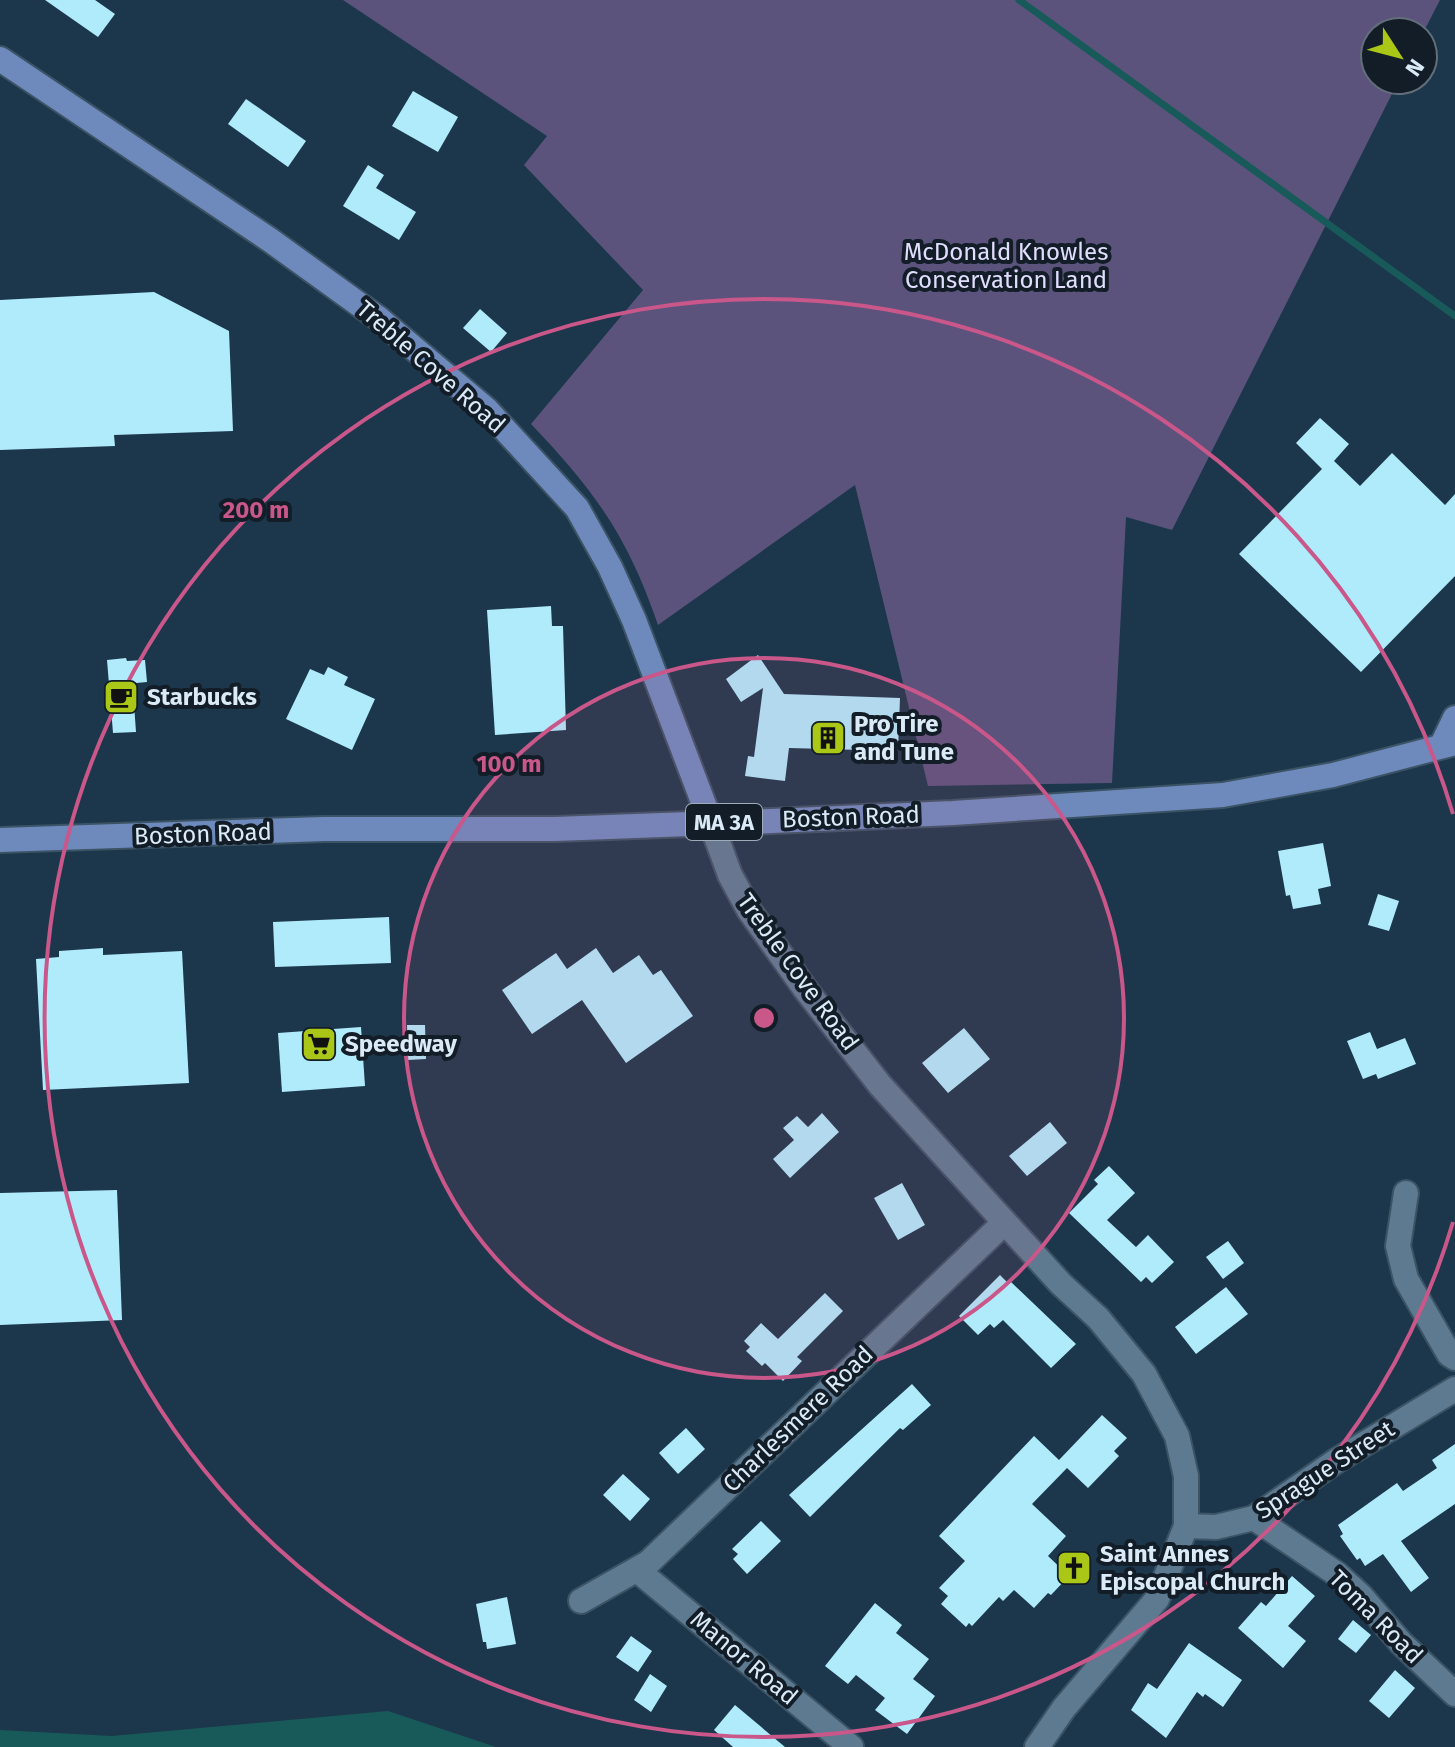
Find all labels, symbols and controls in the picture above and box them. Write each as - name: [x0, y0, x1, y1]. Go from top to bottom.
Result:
- north arrow: [1359, 16, 1439, 96]
- text: N: [1400, 54, 1430, 81]
- park label: McDonald Knowles Conservation Land: [904, 238, 1108, 294]
- street label: Treble Cove Road: [351, 295, 511, 439]
- text: 200 m: [223, 496, 289, 524]
- cafe icon: Starbucks: [102, 678, 140, 716]
- place label: Starbucks: [147, 683, 257, 711]
- place label: Pro Tire and Tune: [854, 710, 954, 766]
- building icon: Pro Tire and Tune: [809, 719, 847, 757]
- text: 100 m: [476, 750, 542, 778]
- street label: Boston Road: [782, 801, 920, 833]
- road number: MA 3A: [686, 804, 762, 840]
- street label: Boston Road: [134, 818, 272, 850]
- street label: Treble Cove Road: [732, 888, 864, 1056]
- centre of rings: [750, 1004, 778, 1032]
- supermarket icon: Speedway: [300, 1025, 338, 1063]
- place label: Speedway: [345, 1030, 457, 1058]
- street label: Charlesmere Road: [717, 1340, 879, 1498]
- street label: Sprague Street: [1251, 1415, 1400, 1525]
- place label: Saint Annes Episcopal Church: [1100, 1540, 1285, 1596]
- church icon: Saint Annes Episcopal Church: [1055, 1549, 1093, 1587]
- street label: Toma Road: [1324, 1565, 1428, 1669]
- street label: Manor Road: [685, 1605, 803, 1711]

